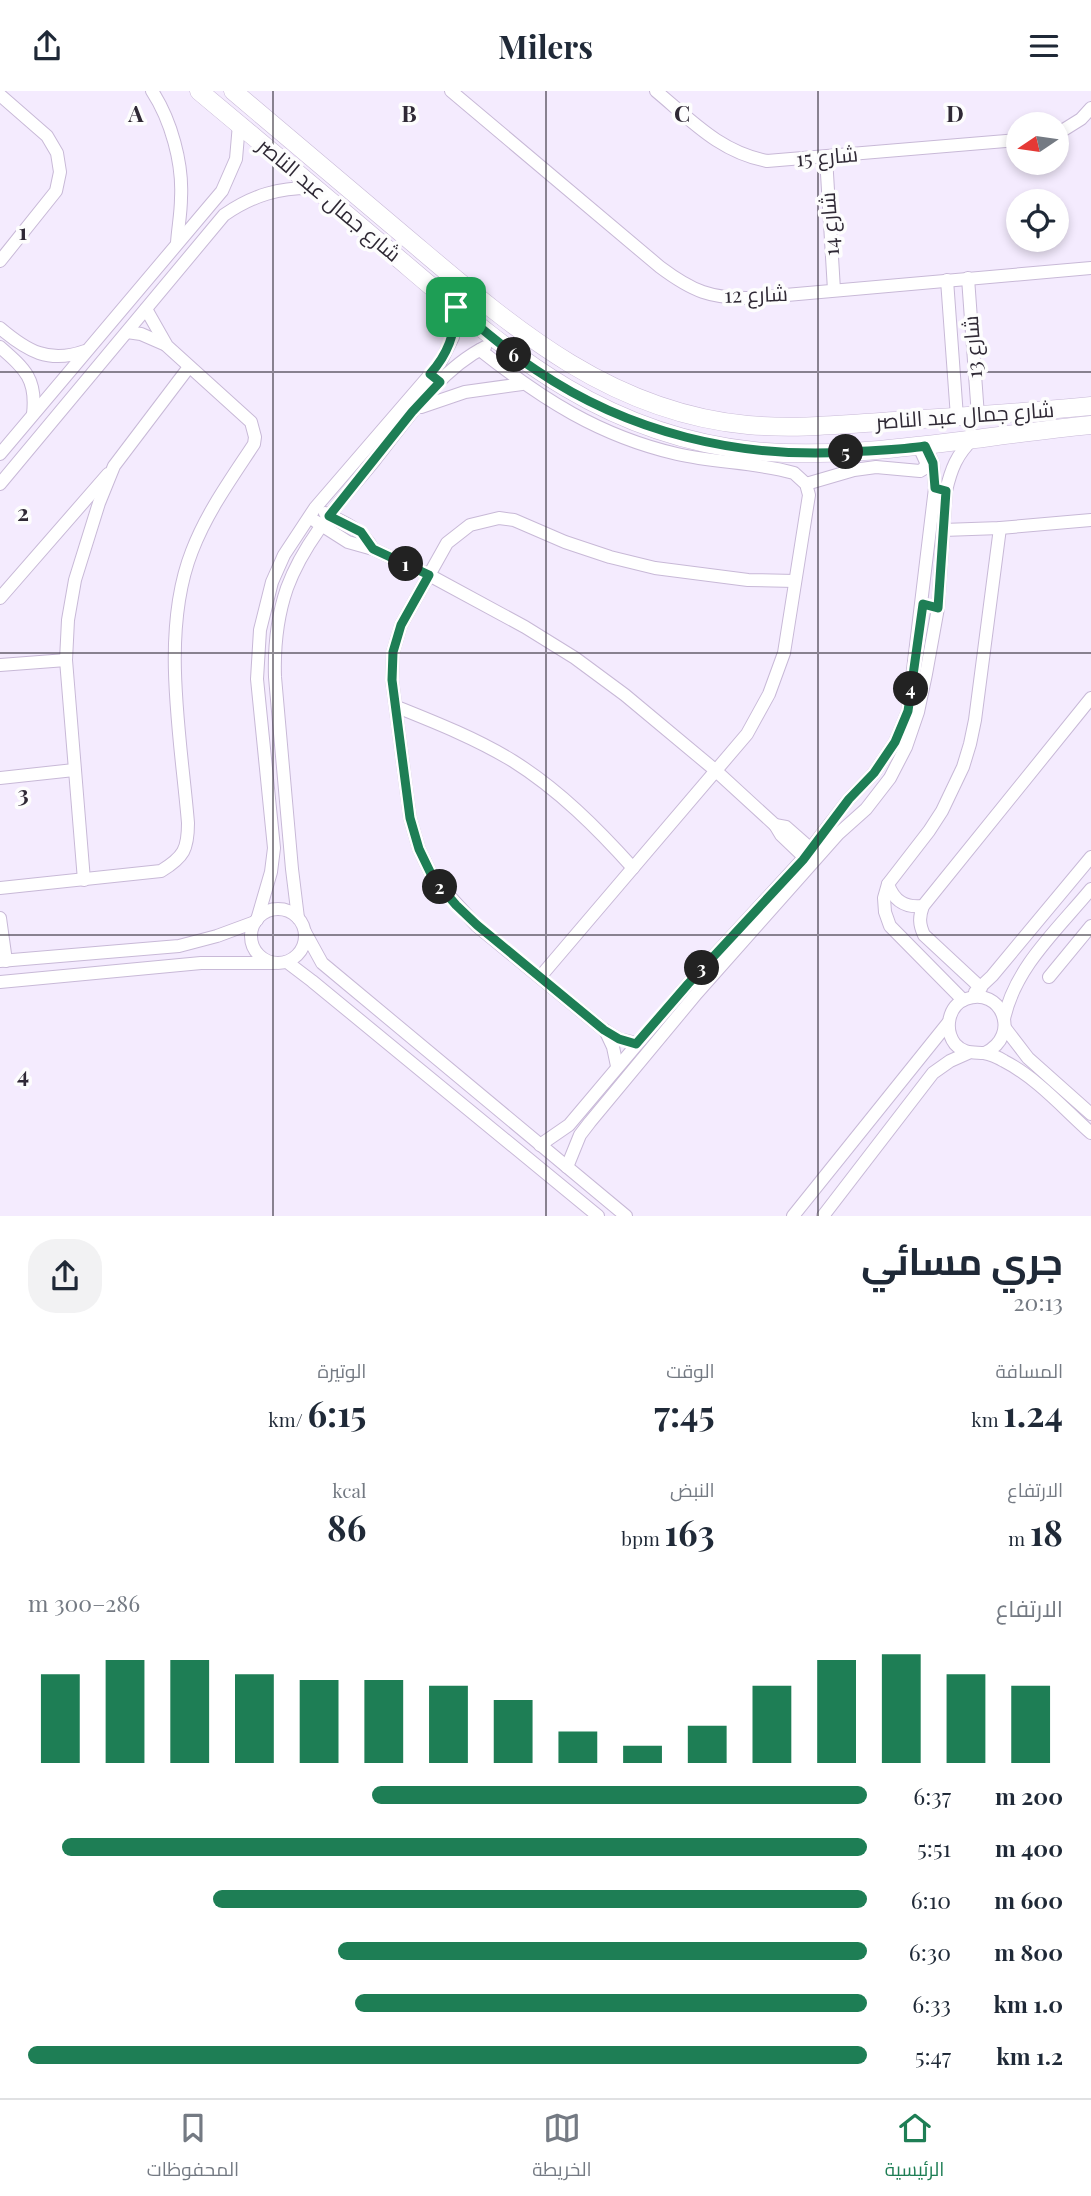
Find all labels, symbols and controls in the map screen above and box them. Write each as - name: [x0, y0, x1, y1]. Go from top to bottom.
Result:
- text: Milers: [498, 24, 593, 67]
- icon: share: [28, 27, 66, 65]
- icon: menu: [1025, 27, 1063, 65]
- text: A: [127, 97, 144, 128]
- text: B: [401, 97, 417, 128]
- text: C: [674, 97, 690, 128]
- text: D: [946, 97, 964, 128]
- north arrow: [1006, 112, 1069, 175]
- map controls: [1006, 112, 1069, 252]
- street label: شارع جمال عبد الناصر: [251, 130, 408, 268]
- street label: شارع 15: [795, 138, 859, 174]
- button: locate: [1006, 189, 1069, 252]
- street label: شارع 14: [812, 191, 846, 257]
- text: 1: [19, 215, 28, 246]
- pin: [426, 277, 486, 337]
- street label: شارع 12: [724, 278, 788, 310]
- icon: arrive: [437, 288, 475, 326]
- street label: شارع 13: [955, 315, 989, 379]
- pin: 6: [496, 337, 532, 373]
- text: 6: [508, 341, 519, 367]
- street label: شارع جمال عبد الناصر: [874, 394, 1055, 436]
- pin: 5: [828, 435, 864, 469]
- text: 5: [841, 438, 850, 464]
- text: 2: [17, 496, 29, 527]
- pin: 1: [388, 547, 424, 581]
- text: 1: [402, 550, 409, 576]
- pin: 4: [894, 671, 928, 707]
- text: 4: [905, 675, 916, 701]
- text: 3: [17, 777, 29, 808]
- pin: 2: [422, 869, 458, 905]
- text: 2: [435, 873, 444, 899]
- pin: 3: [684, 951, 720, 985]
- text: 3: [697, 954, 706, 980]
- text: 4: [17, 1058, 29, 1089]
- text: جري مسائي: [861, 1234, 1063, 1285]
- button: share: [28, 1239, 102, 1313]
- text: 20:13: [1014, 1286, 1063, 1317]
- text: الوتيرة: [318, 1357, 366, 1383]
- text: الوقت: [666, 1357, 715, 1383]
- text: المسافة: [995, 1357, 1063, 1383]
- text: 6:15: [307, 1389, 366, 1436]
- text: 7:45: [654, 1389, 715, 1436]
- text: 1.24: [1003, 1389, 1063, 1436]
- text: /km: [268, 1406, 307, 1432]
- text: km: [971, 1406, 1003, 1432]
- text: النبض: [670, 1476, 715, 1502]
- text: الارتفاع: [1007, 1476, 1063, 1502]
- text: kcal: [332, 1477, 366, 1503]
- text: 86: [327, 1503, 366, 1550]
- text: 163: [665, 1508, 715, 1555]
- text: 18: [1030, 1508, 1063, 1555]
- text: bpm: [621, 1525, 665, 1551]
- text: m: [1008, 1525, 1030, 1551]
- text: 286–300 m: [28, 1587, 140, 1618]
- text: الارتفاع: [996, 1592, 1063, 1623]
- text: 6:37: [913, 1780, 951, 1811]
- text: 200 m: [995, 1780, 1063, 1811]
- text: 5:51: [917, 1832, 951, 1863]
- text: 400 m: [995, 1832, 1063, 1863]
- text: 6:10: [911, 1884, 951, 1915]
- text: 600 m: [994, 1884, 1063, 1915]
- text: 6:30: [909, 1936, 951, 1967]
- text: 800 m: [994, 1936, 1063, 1967]
- text: 6:33: [912, 1988, 951, 2019]
- text: 1.0 km: [994, 1988, 1063, 2019]
- text: 5:47: [915, 2040, 951, 2071]
- text: 1.2 km: [996, 2040, 1063, 2071]
- tab: المحفوظات: [147, 2109, 239, 2187]
- tab: الخريطة: [532, 2109, 592, 2187]
- tab: الرئيسية: [885, 2109, 944, 2187]

